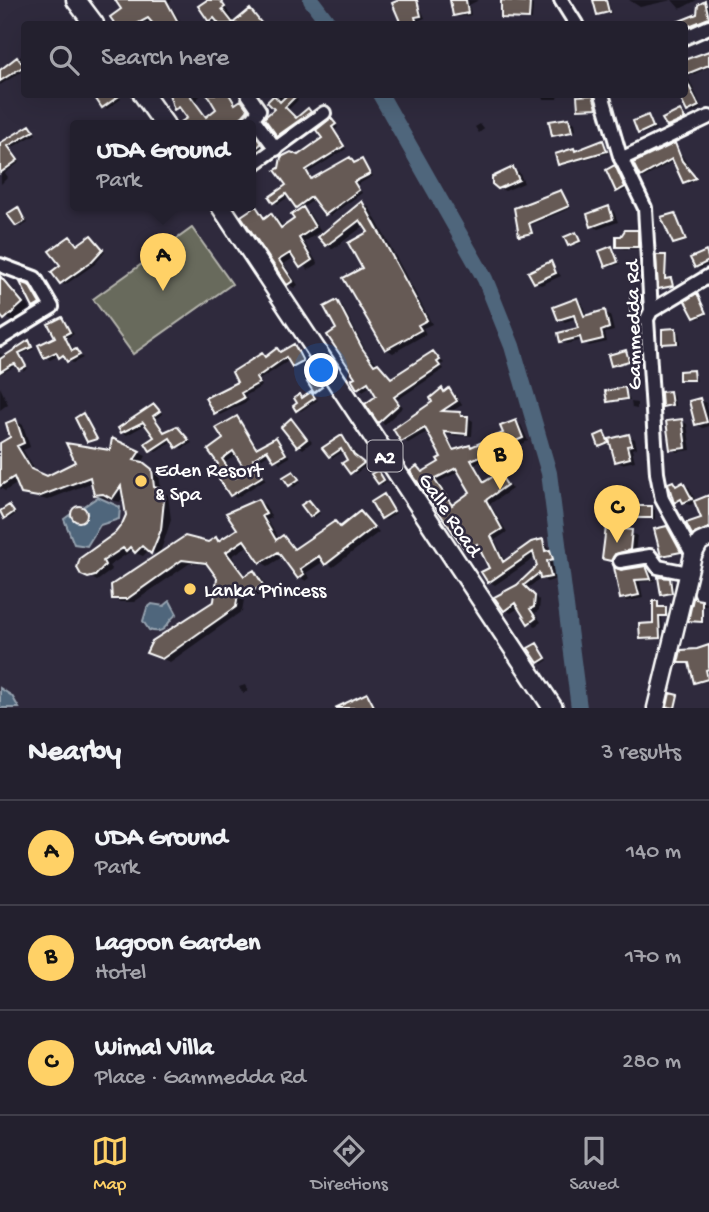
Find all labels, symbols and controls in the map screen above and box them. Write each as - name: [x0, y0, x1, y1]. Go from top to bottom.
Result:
- search box: [21, 21, 688, 98]
- icon: search: [45, 41, 83, 79]
- text: Search here: [101, 44, 229, 75]
- popup: [70, 120, 256, 211]
- text: UDA Ground: [97, 137, 229, 168]
- text: Park: [97, 168, 141, 195]
- pin: A: [140, 233, 186, 291]
- street label: Gammedda Rd: [622, 258, 649, 390]
- your location: [304, 353, 338, 387]
- pin: B: [477, 432, 523, 490]
- road number: A2: [368, 440, 402, 471]
- place label: Eden Resort & Spa: [155, 460, 265, 509]
- street label: Galle Road: [411, 469, 486, 564]
- marker: Eden Resort & Spa: [133, 473, 149, 489]
- pin: C: [594, 485, 640, 543]
- place label: Lanka Princess: [204, 580, 328, 605]
- marker: Lanka Princess: [182, 581, 198, 597]
- text: Nearby: [28, 736, 121, 771]
- text: 3 results: [601, 740, 681, 767]
- text: UDA Ground: [95, 824, 227, 855]
- text: A: [44, 839, 58, 866]
- text: 140 m: [626, 839, 681, 866]
- text: Park: [95, 855, 139, 882]
- text: Lagoon Garden: [95, 929, 260, 960]
- text: B: [45, 944, 57, 971]
- text: 170 m: [625, 944, 681, 971]
- text: Hotel: [95, 960, 146, 987]
- text: Wimal Villa: [95, 1034, 214, 1065]
- text: C: [45, 1049, 57, 1076]
- text: 280 m: [622, 1049, 681, 1076]
- text: Place · Gammedda Rd: [95, 1065, 306, 1092]
- tab: Map: [91, 1132, 129, 1197]
- tab: Directions: [311, 1132, 388, 1197]
- tab: Saved: [569, 1132, 618, 1197]

